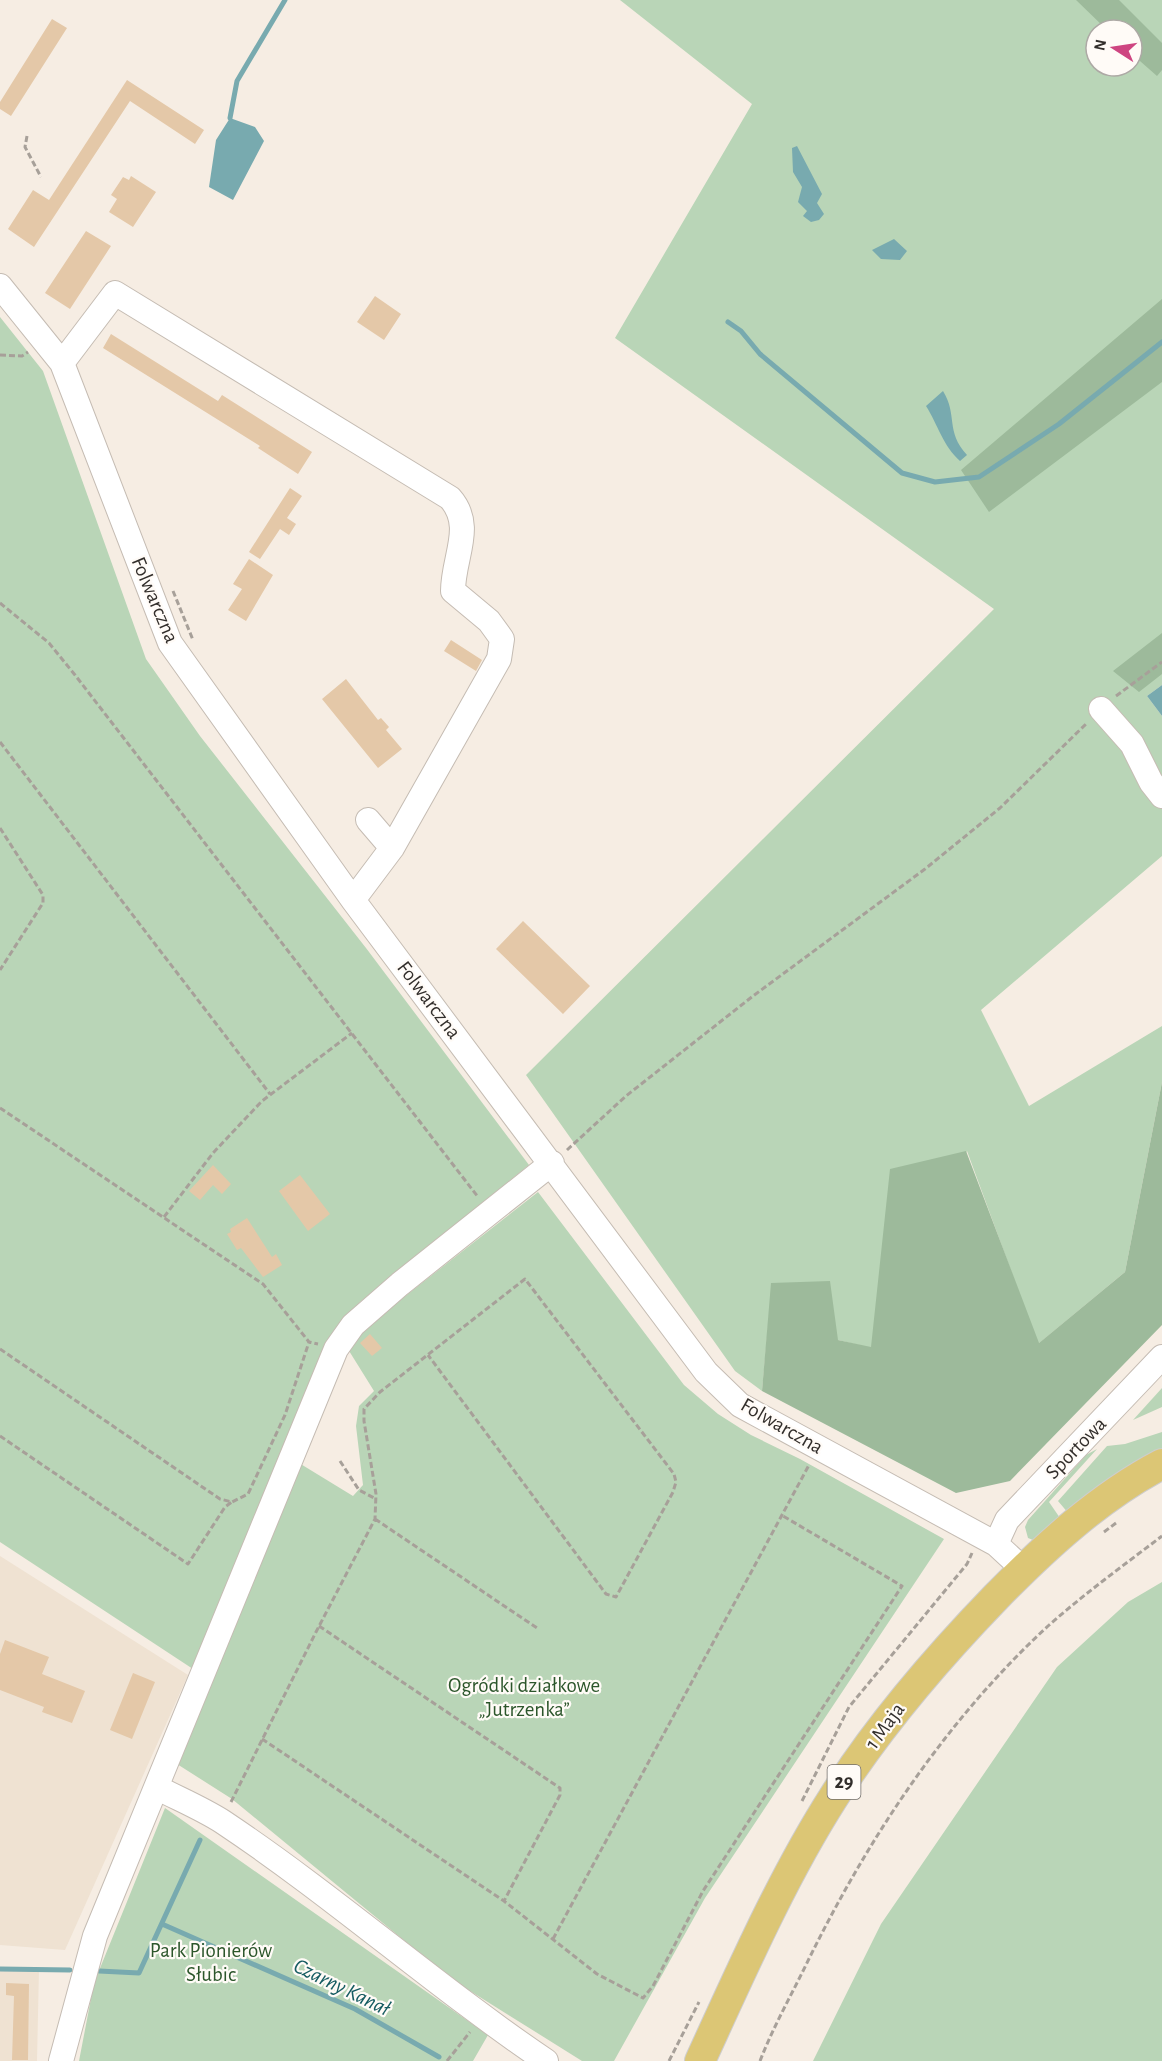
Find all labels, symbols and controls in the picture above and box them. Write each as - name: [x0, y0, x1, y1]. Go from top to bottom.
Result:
- north arrow: [1084, 18, 1144, 78]
- text: N: [1091, 38, 1109, 52]
- street label: Folwarczna: [128, 554, 183, 646]
- street label: Folwarczna: [393, 957, 465, 1043]
- street label: Folwarczna: [737, 1394, 827, 1458]
- street label: Sportowa: [1042, 1413, 1111, 1483]
- park label: Ogródki działkowe „Jutrzenka”: [448, 1675, 600, 1720]
- street label: 1 Maja: [861, 1699, 909, 1753]
- road number: 29: [828, 1765, 860, 1799]
- park label: Park Pionierów Słubic: [150, 1940, 272, 1985]
- water label: Czarny Kanał: [290, 1954, 394, 2020]

